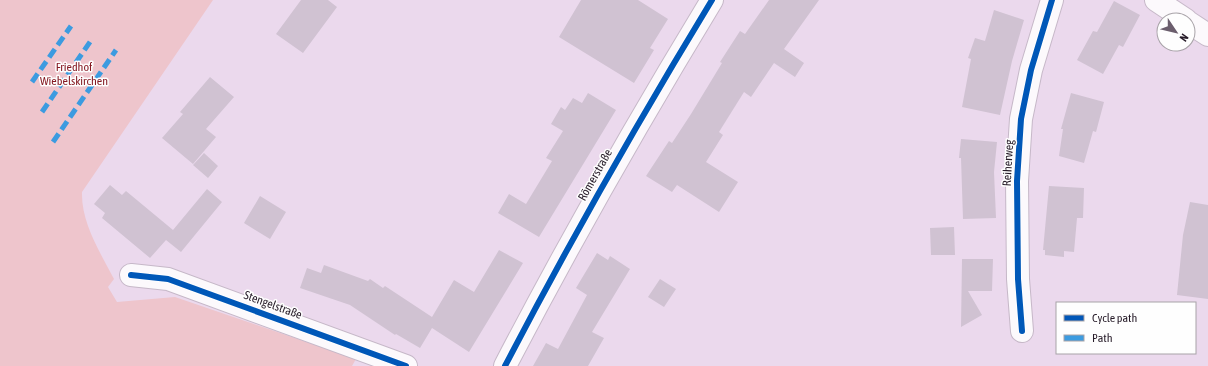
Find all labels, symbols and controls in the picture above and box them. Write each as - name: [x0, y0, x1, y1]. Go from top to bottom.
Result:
- north arrow: [1156, 12, 1196, 52]
- text: N: [1177, 32, 1191, 44]
- park label: Friedhof Wiebelskirchen: [40, 60, 108, 88]
- street label: Reiherweg: [1000, 138, 1016, 187]
- street label: Römerstraße: [575, 147, 615, 203]
- street label: Stengelstraße: [242, 288, 304, 322]
- legend: [1056, 302, 1196, 354]
- text: Cycle path: [1092, 311, 1137, 325]
- text: Path: [1092, 331, 1113, 345]

